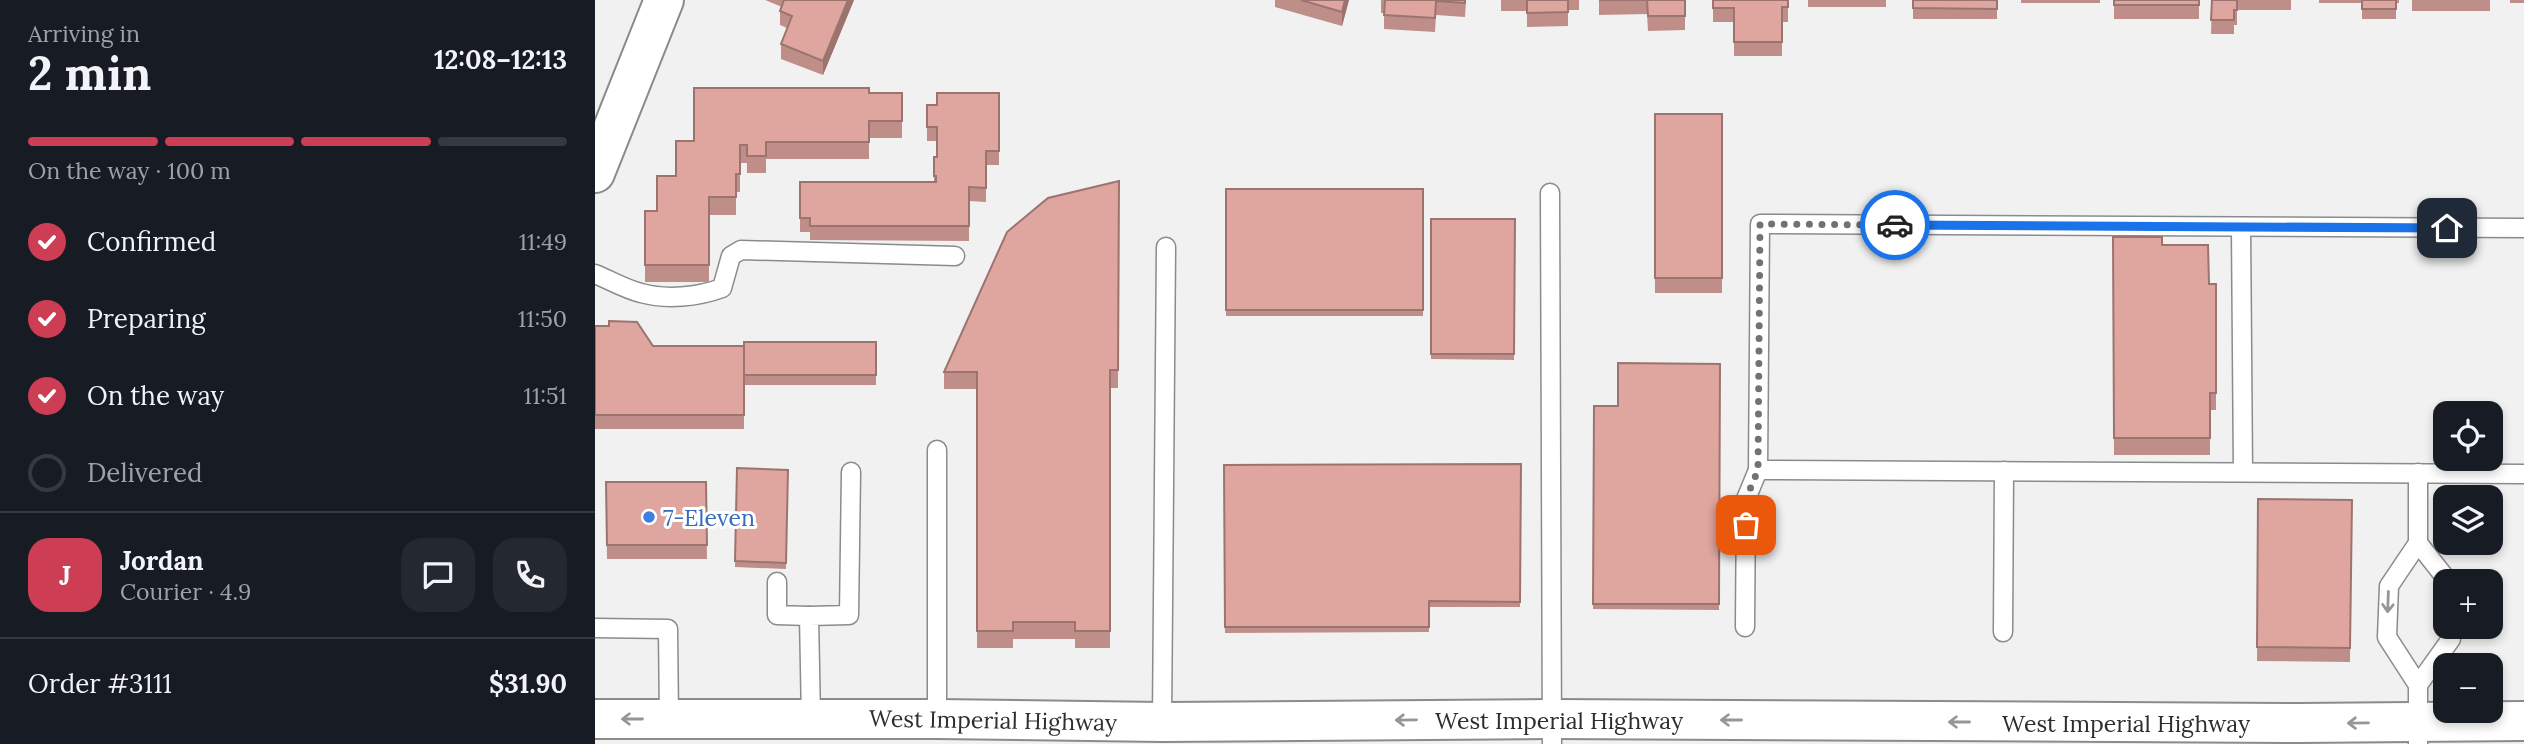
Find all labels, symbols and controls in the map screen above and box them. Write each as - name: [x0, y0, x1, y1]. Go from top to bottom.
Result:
- text: Arriving in: [28, 19, 140, 48]
- text: 12:08–12:13: [434, 43, 567, 76]
- text: 2 min: [28, 44, 151, 103]
- text: On the way · 100 m: [28, 156, 231, 185]
- courier: [1860, 190, 1930, 260]
- pin: [2417, 198, 2477, 258]
- icon: car: [1876, 206, 1914, 244]
- icon: home: [2428, 209, 2466, 247]
- icon: check: [28, 223, 66, 261]
- text: Confirmed: [87, 225, 216, 258]
- text: 11:49: [519, 227, 567, 256]
- icon: check: [28, 300, 66, 338]
- text: Preparing: [87, 302, 206, 335]
- text: 11:50: [518, 304, 567, 333]
- icon: check: [28, 377, 66, 415]
- text: On the way: [87, 379, 224, 412]
- text: 11:51: [524, 381, 567, 410]
- map controls: [2433, 401, 2503, 723]
- button: locate: [2433, 401, 2503, 471]
- text: Delivered: [87, 456, 203, 489]
- button: layers: [2433, 485, 2503, 555]
- pin: [1716, 495, 1776, 555]
- place label: 7-Eleven: [663, 503, 755, 532]
- icon: bag: [1727, 506, 1765, 544]
- marker: 7-Eleven: [641, 509, 657, 525]
- button: chat: [401, 538, 475, 612]
- button: phone: [493, 538, 567, 612]
- text: Jordan: [120, 544, 204, 577]
- text: J: [59, 559, 71, 592]
- button: +: [2433, 569, 2503, 639]
- text: Courier · 4.9: [120, 577, 251, 606]
- one-way arrow: [2382, 591, 2395, 614]
- button: −: [2433, 653, 2503, 723]
- text: Order #3111: [28, 667, 172, 700]
- text: $31.90: [489, 667, 567, 700]
- street label: West Imperial Highway: [869, 703, 1118, 737]
- street label: West Imperial Highway: [1435, 706, 1684, 735]
- street label: West Imperial Highway: [2002, 709, 2251, 738]
- one-way arrow: [621, 712, 644, 726]
- one-way arrow: [1395, 713, 1418, 727]
- one-way arrow: [1720, 713, 1743, 727]
- one-way arrow: [1948, 715, 1971, 729]
- one-way arrow: [2347, 716, 2370, 729]

